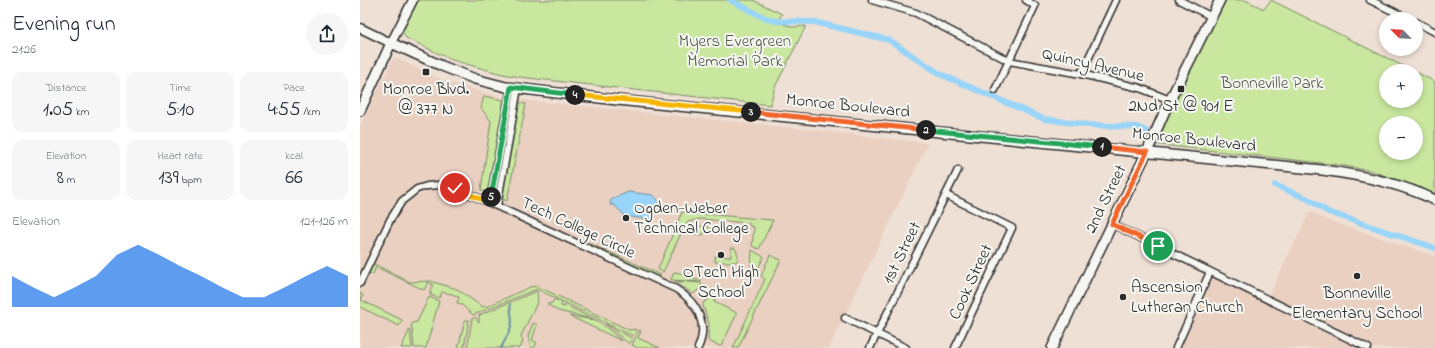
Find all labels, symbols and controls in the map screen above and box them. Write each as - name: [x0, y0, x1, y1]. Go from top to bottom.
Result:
- text: Evening run: [12, 9, 116, 41]
- north arrow: [1379, 12, 1423, 56]
- map controls: [1379, 12, 1423, 160]
- button: share: [306, 13, 348, 55]
- park label: Myers Evergreen Memorial Park: [679, 29, 791, 74]
- text: 21:26: [12, 40, 36, 59]
- street label: Quincy Avenue: [1039, 41, 1147, 90]
- button: +: [1379, 64, 1423, 108]
- marker: Monroe Blvd. @ 377 N: [421, 67, 431, 77]
- park label: Bonneville Park: [1220, 71, 1324, 96]
- place label: Monroe Blvd. @ 377 N: [383, 77, 470, 122]
- text: Distance: [46, 80, 86, 96]
- text: Time: [169, 80, 191, 96]
- text: Pace: [283, 80, 305, 96]
- marker: 2Nd St @ 901 E: [1176, 84, 1186, 94]
- pin: 4: [565, 85, 585, 105]
- text: 4: [573, 87, 577, 103]
- street label: Monroe Boulevard: [785, 87, 912, 125]
- place label: 2Nd St @ 901 E: [1128, 94, 1234, 119]
- text: 1.05: [43, 96, 73, 125]
- text: 5:10: [166, 96, 194, 125]
- text: 4:55: [268, 96, 301, 125]
- pin: 3: [741, 102, 761, 122]
- text: km: [73, 104, 89, 120]
- text: /km: [301, 104, 320, 120]
- text: 3: [749, 104, 753, 120]
- button: −: [1379, 116, 1423, 160]
- pin: 2: [916, 120, 936, 140]
- street label: Monroe Boulevard: [1131, 121, 1258, 159]
- text: 2: [923, 122, 929, 138]
- pin: 1: [1092, 137, 1112, 157]
- text: 1: [1100, 139, 1104, 155]
- text: Elevation: [46, 148, 86, 164]
- text: Heart rate: [157, 148, 203, 164]
- text: kcal: [285, 148, 303, 164]
- street label: 2nd Street: [1079, 160, 1133, 238]
- text: 8: [57, 164, 64, 193]
- text: 139: [158, 164, 179, 193]
- text: 66: [285, 164, 303, 193]
- pin: [438, 171, 472, 205]
- text: m: [64, 172, 75, 188]
- text: bpm: [179, 172, 202, 188]
- icon: check: [444, 177, 466, 199]
- pin: 5: [481, 187, 501, 207]
- text: 5: [488, 189, 494, 205]
- street label: Tech College Circle: [516, 191, 640, 267]
- place label: Ogden-Weber Technical College: [634, 196, 749, 243]
- text: Elevation: [12, 212, 60, 231]
- text: 121–126 m: [300, 212, 348, 231]
- marker: Ogden-Weber Technical College: [621, 213, 631, 223]
- street label: 1st Street: [876, 217, 928, 289]
- pin: [1141, 229, 1175, 263]
- icon: arrive: [1147, 235, 1169, 257]
- street label: Cook Street: [943, 240, 1000, 324]
- marker: OTech High School: [716, 250, 726, 260]
- place label: OTech High School: [683, 260, 759, 305]
- marker: Bonneville Elementary School: [1352, 271, 1362, 281]
- place label: Ascension Lutheran Church: [1131, 275, 1243, 320]
- place label: Bonneville Elementary School: [1292, 281, 1422, 327]
- marker: Ascension Lutheran Church: [1118, 292, 1128, 302]

